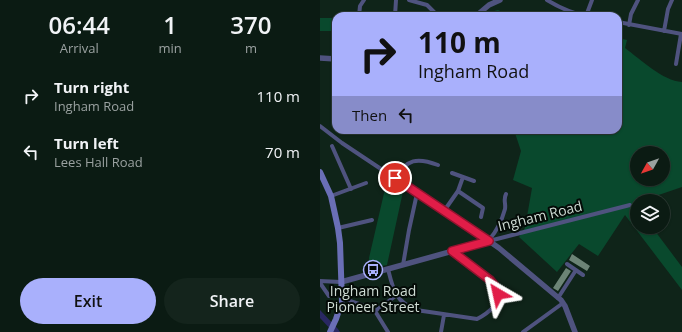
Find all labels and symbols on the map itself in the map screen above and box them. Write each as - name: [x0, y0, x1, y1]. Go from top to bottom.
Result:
- north arrow: [630, 146, 670, 186]
- pin: [378, 161, 412, 195]
- street label: Ingham Road: [496, 196, 584, 235]
- bus stop icon: Ingham Road Pioneer Street: [362, 259, 384, 281]
- position arrow: [477, 273, 519, 315]
- place label: Ingham Road Pioneer Street: [326, 281, 420, 316]

